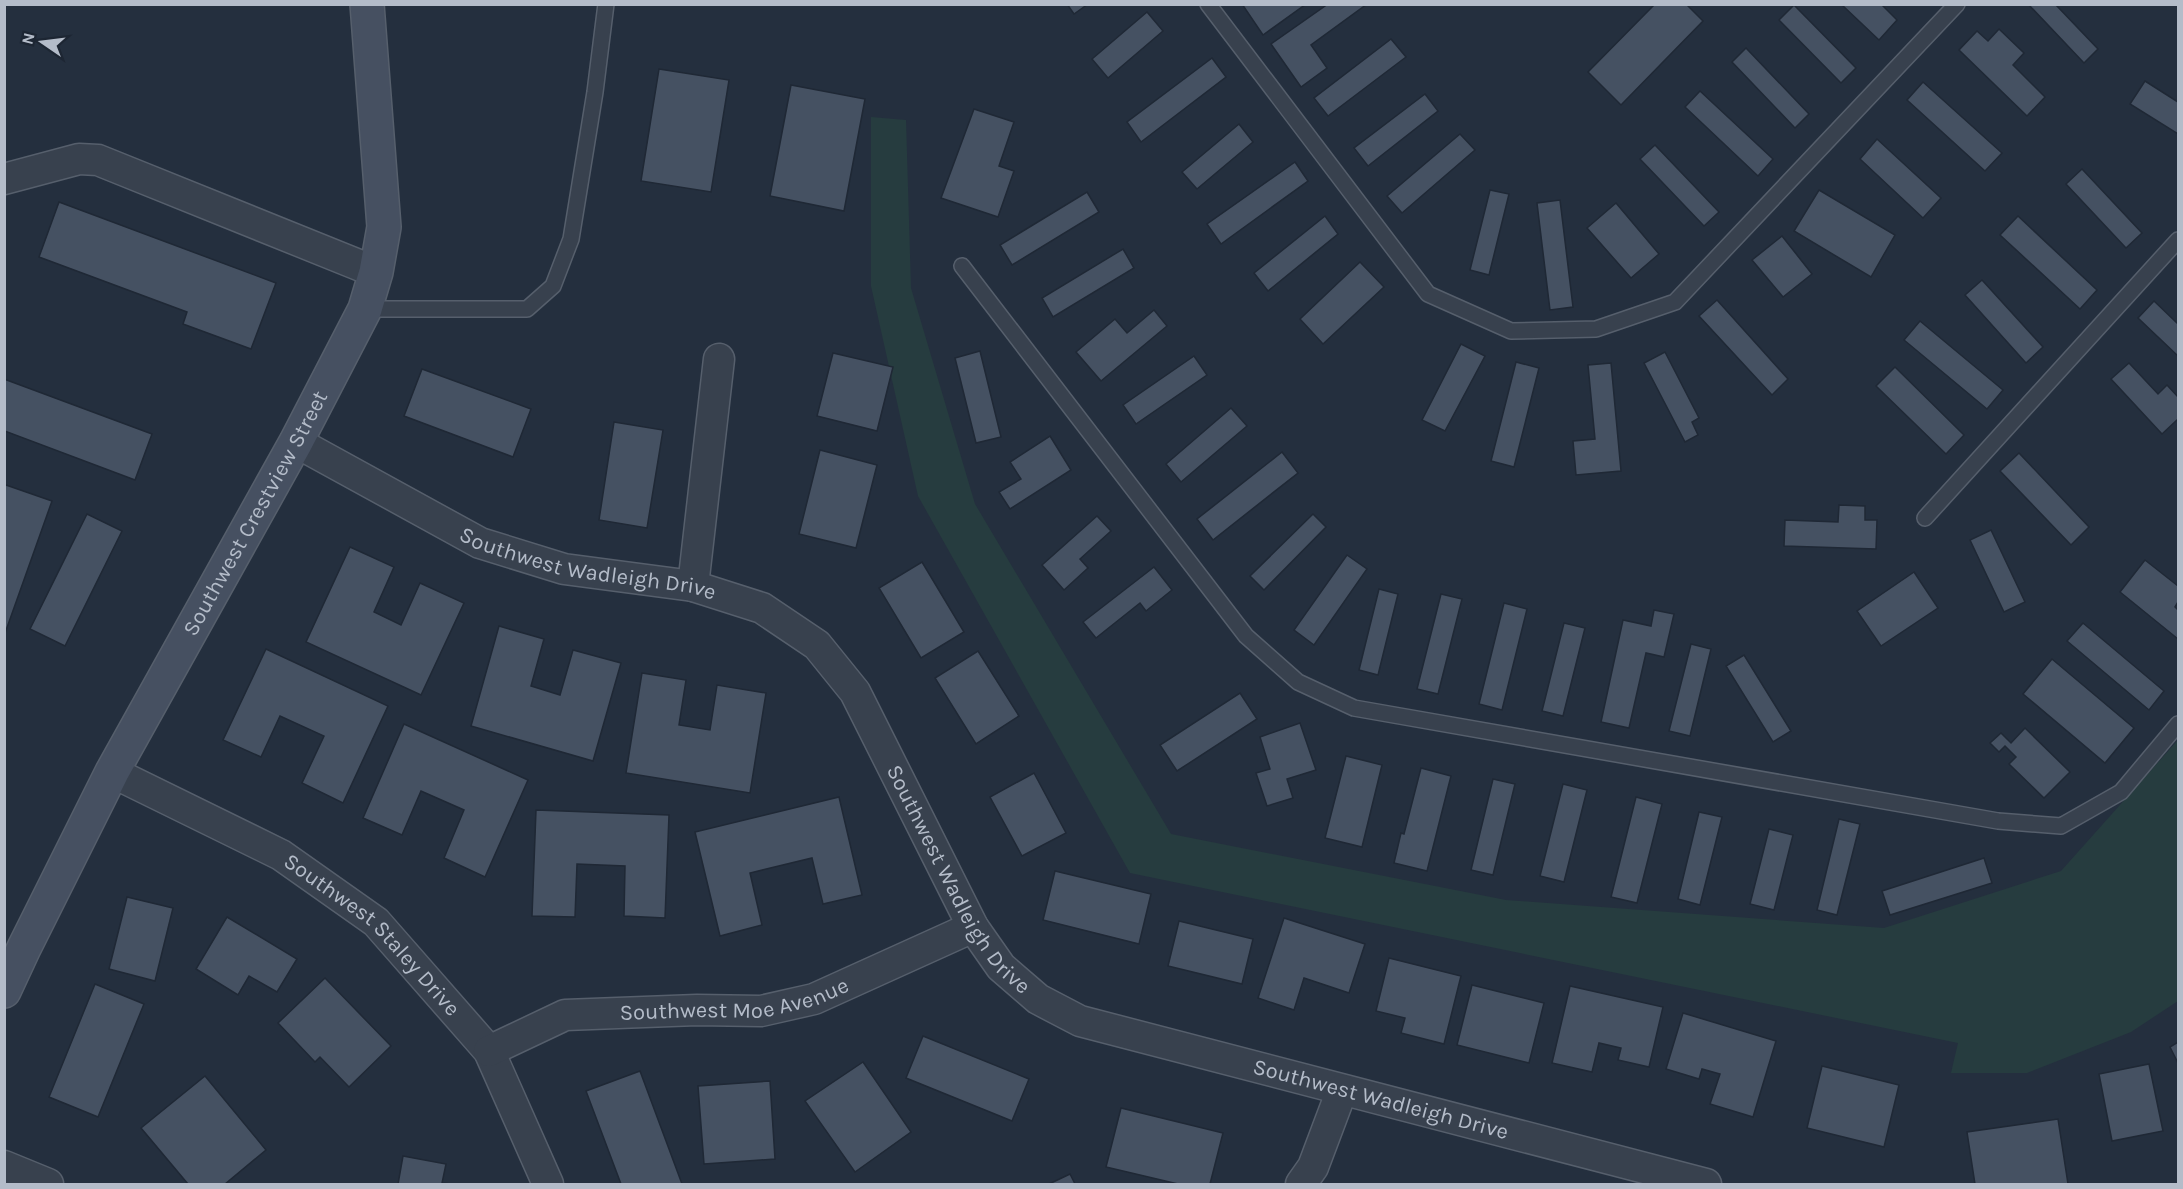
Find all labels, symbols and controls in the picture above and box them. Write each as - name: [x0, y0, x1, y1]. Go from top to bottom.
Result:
- north arrow: [12, 12, 72, 72]
- text: N: [17, 31, 39, 46]
- street label: Southwest Crestview Street: [178, 386, 333, 640]
- street label: Southwest Wadleigh Drive: [455, 521, 719, 606]
- street label: Southwest Wadleigh Drive: [881, 761, 1036, 1000]
- street label: Southwest Staley Drive: [279, 848, 465, 1021]
- street label: Southwest Moe Avenue: [619, 972, 853, 1026]
- street label: Southwest Wadleigh Drive: [1250, 1054, 1511, 1145]

